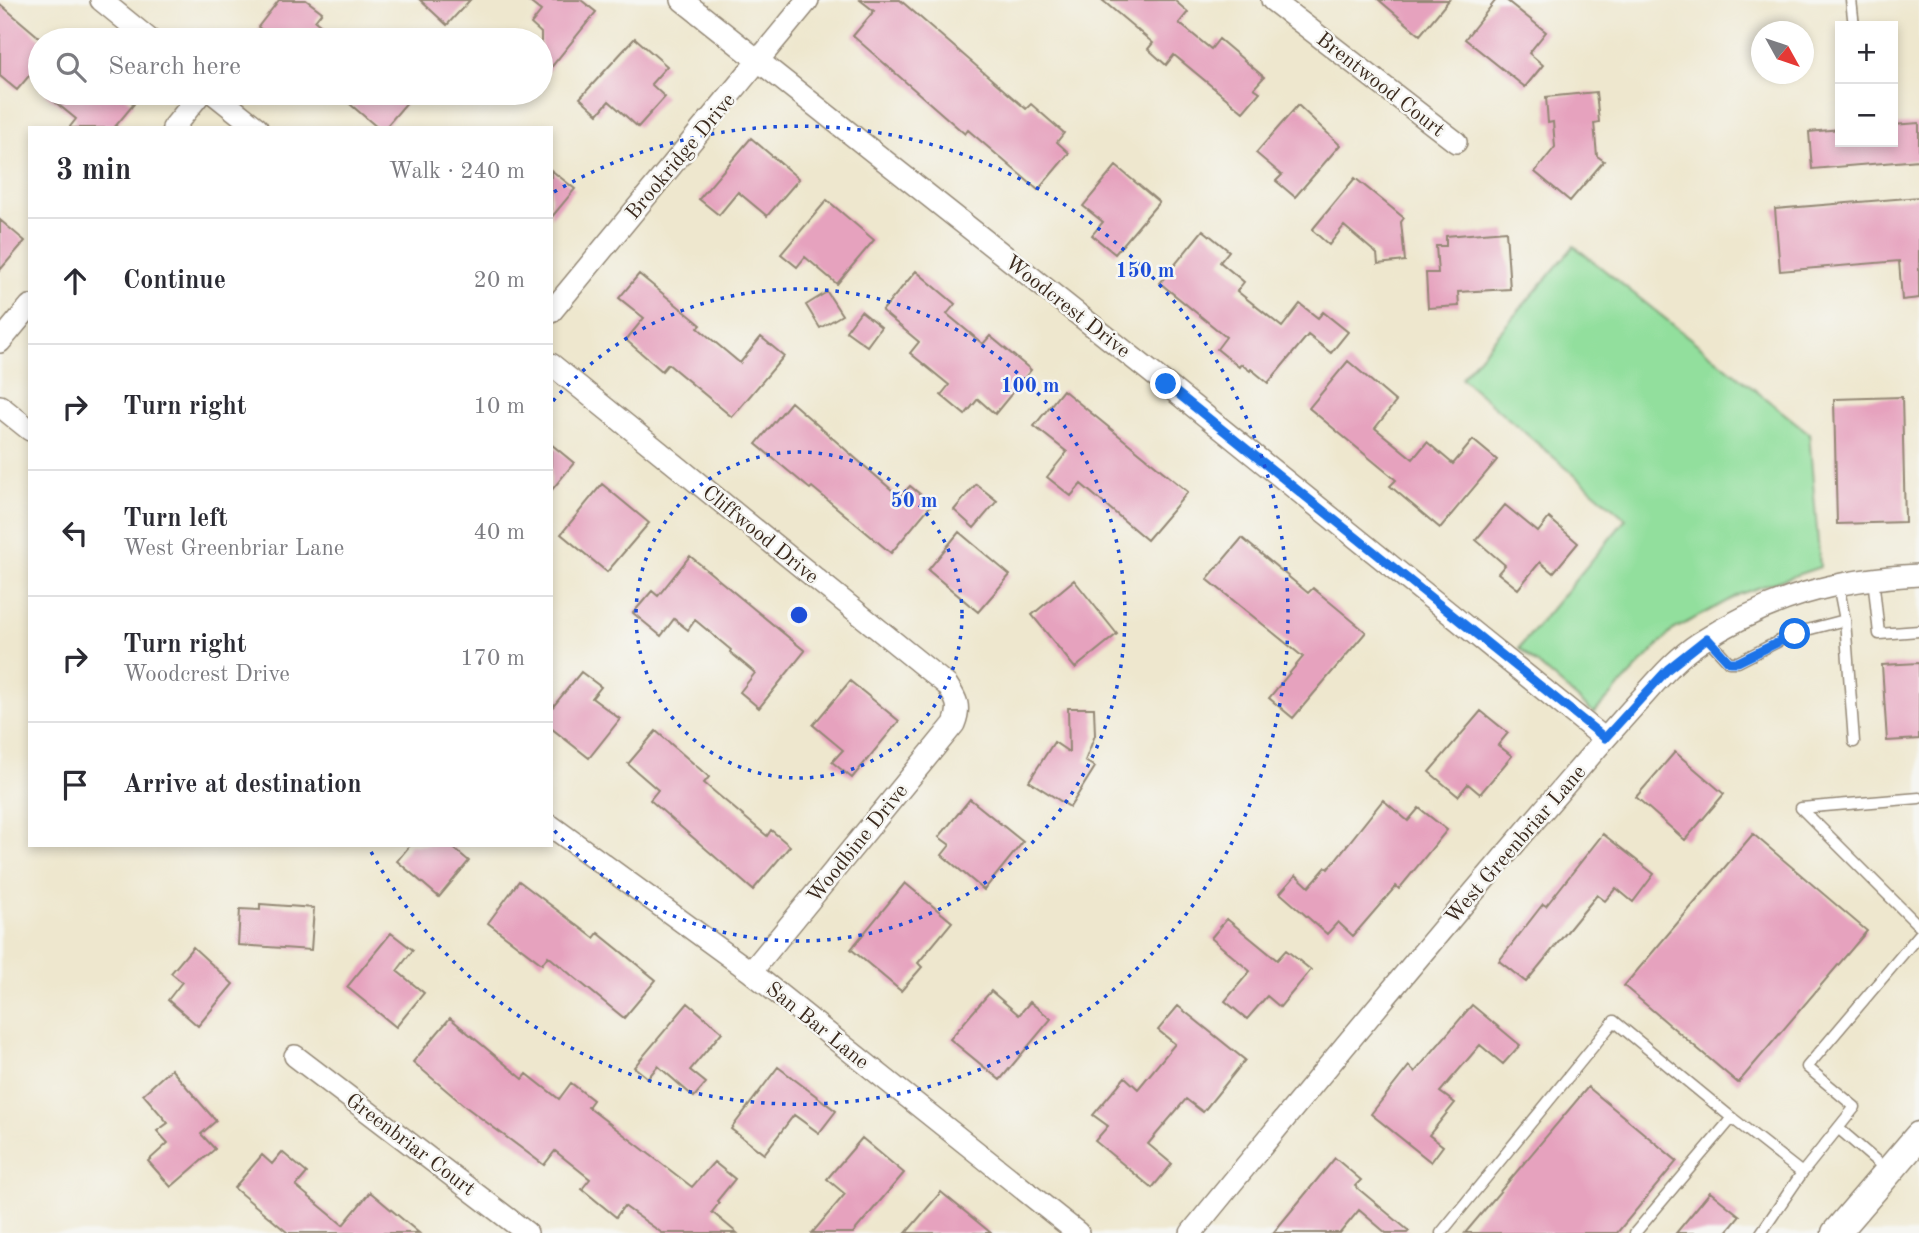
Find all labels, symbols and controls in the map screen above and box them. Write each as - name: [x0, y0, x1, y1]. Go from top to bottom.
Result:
- north arrow: [1751, 21, 1814, 84]
- map controls: [1835, 21, 1898, 147]
- button: +: [1835, 21, 1898, 84]
- search box: [28, 28, 553, 105]
- street label: Brentwood Court: [1312, 29, 1448, 142]
- icon: search: [52, 48, 90, 86]
- text: Search here: [108, 54, 241, 80]
- button: −: [1835, 84, 1898, 147]
- street label: Brookridge Drive: [623, 90, 740, 224]
- text: 3 min: [56, 156, 131, 186]
- text: Walk · 240 m: [389, 160, 525, 183]
- street label: Woodcrest Drive: [1001, 252, 1134, 362]
- text: 150 m: [1115, 261, 1175, 282]
- icon: ahead: [56, 262, 94, 300]
- text: Continue: [123, 268, 226, 294]
- text: 20 m: [474, 269, 525, 292]
- route end: [1150, 368, 1181, 399]
- text: 100 m: [1000, 376, 1060, 397]
- icon: right: [56, 388, 94, 426]
- text: Turn right: [123, 394, 246, 420]
- text: 10 m: [474, 395, 525, 418]
- street label: Cliffwood Drive: [698, 482, 822, 588]
- text: 50 m: [890, 491, 938, 512]
- text: Turn left: [123, 506, 228, 532]
- icon: left: [56, 514, 94, 552]
- text: 40 m: [474, 521, 525, 544]
- text: West Greenbriar Lane: [123, 537, 344, 560]
- centre of rings: [787, 603, 811, 627]
- route start: [1779, 618, 1810, 649]
- text: Turn right: [123, 632, 246, 658]
- icon: right: [56, 640, 94, 678]
- text: 170 m: [460, 647, 525, 670]
- text: Woodcrest Drive: [123, 663, 290, 686]
- street label: West Greenbriar Lane: [1442, 762, 1590, 928]
- icon: arrive: [56, 766, 94, 804]
- text: Arrive at destination: [123, 772, 362, 798]
- street label: Woodbine Drive: [804, 781, 912, 907]
- street label: San Bar Lane: [762, 979, 872, 1074]
- street label: Greenbriar Court: [342, 1090, 479, 1201]

